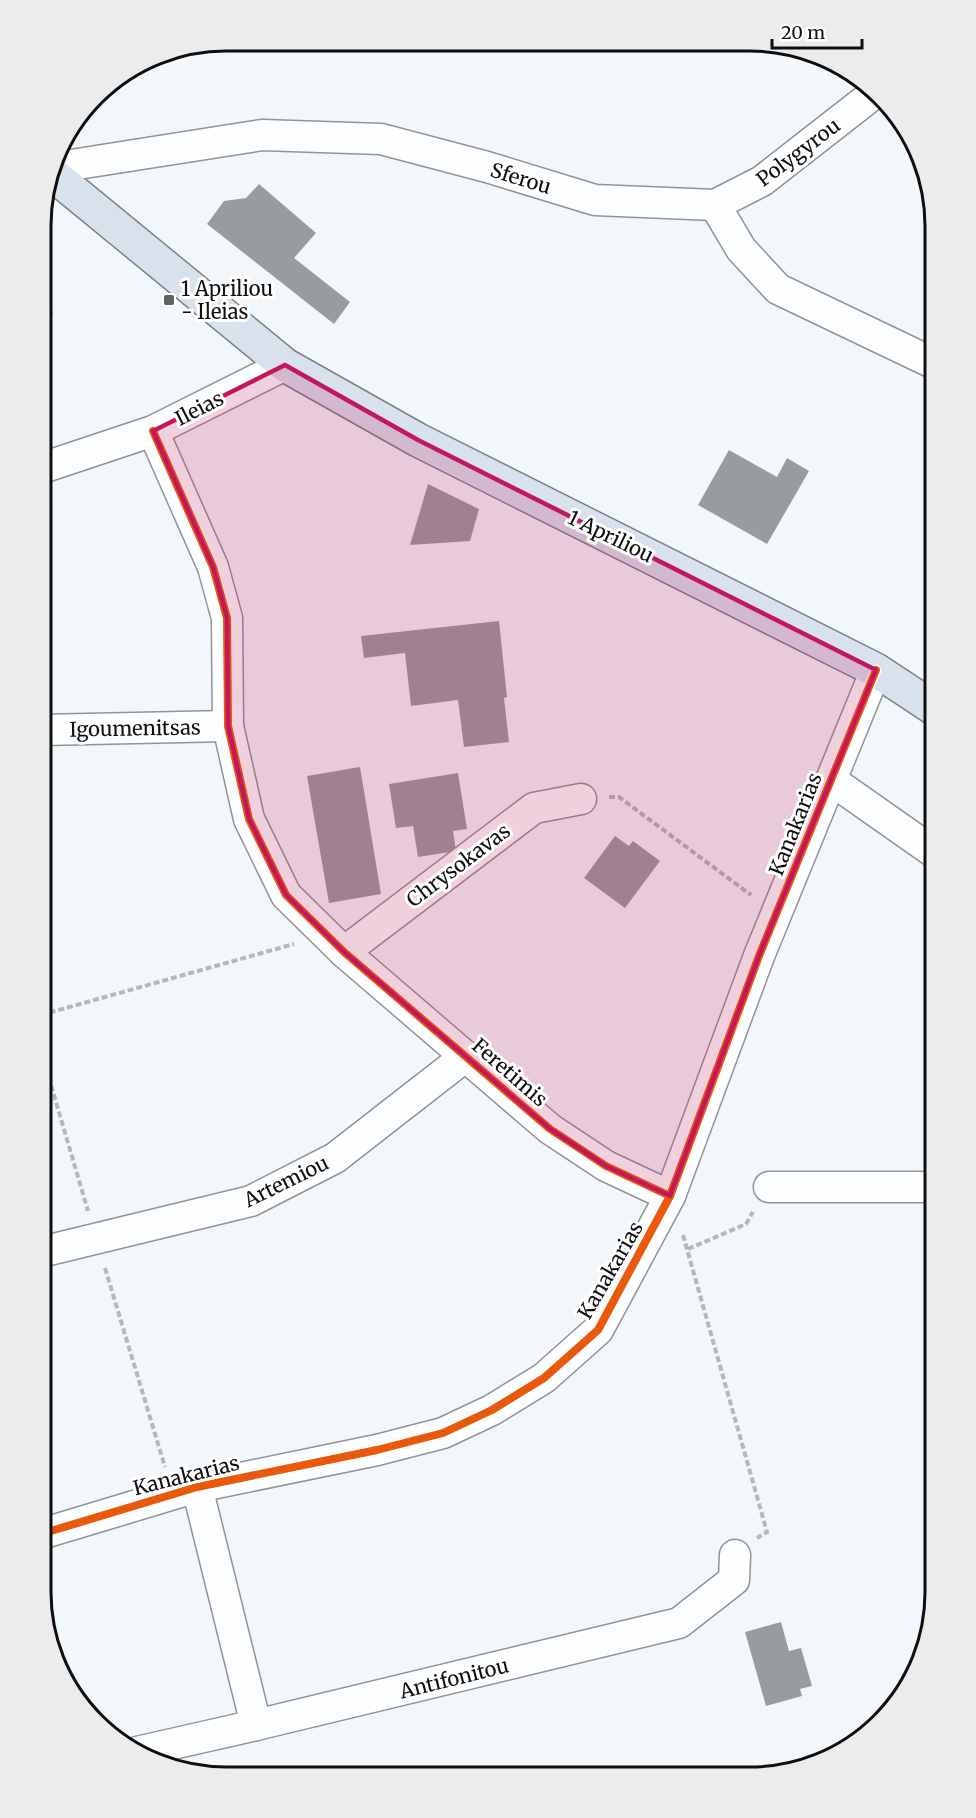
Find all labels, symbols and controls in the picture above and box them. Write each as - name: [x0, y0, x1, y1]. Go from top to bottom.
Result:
- scale bar: [772, 12, 862, 50]
- text: 20 m: [781, 21, 825, 44]
- street label: Polygyrou: [751, 112, 845, 192]
- street label: Sferou: [488, 157, 554, 199]
- place label: 1 Apriliou - Ileias: [181, 276, 273, 324]
- marker: 1 Apriliou - Ileias: [162, 293, 176, 307]
- street label: Ileias: [171, 385, 227, 431]
- street label: 1 Apriliou: [564, 505, 658, 567]
- street label: Igoumenitsas: [69, 714, 201, 742]
- street label: Kanakarias: [763, 769, 827, 879]
- street label: Chrysokavas: [401, 818, 515, 912]
- street label: Feretimis: [467, 1033, 553, 1111]
- street label: Artemiou: [238, 1150, 333, 1213]
- street label: Kanakarias: [572, 1217, 648, 1323]
- street label: Kanakarias: [130, 1450, 242, 1500]
- street label: Antifonitou: [396, 1652, 511, 1704]

